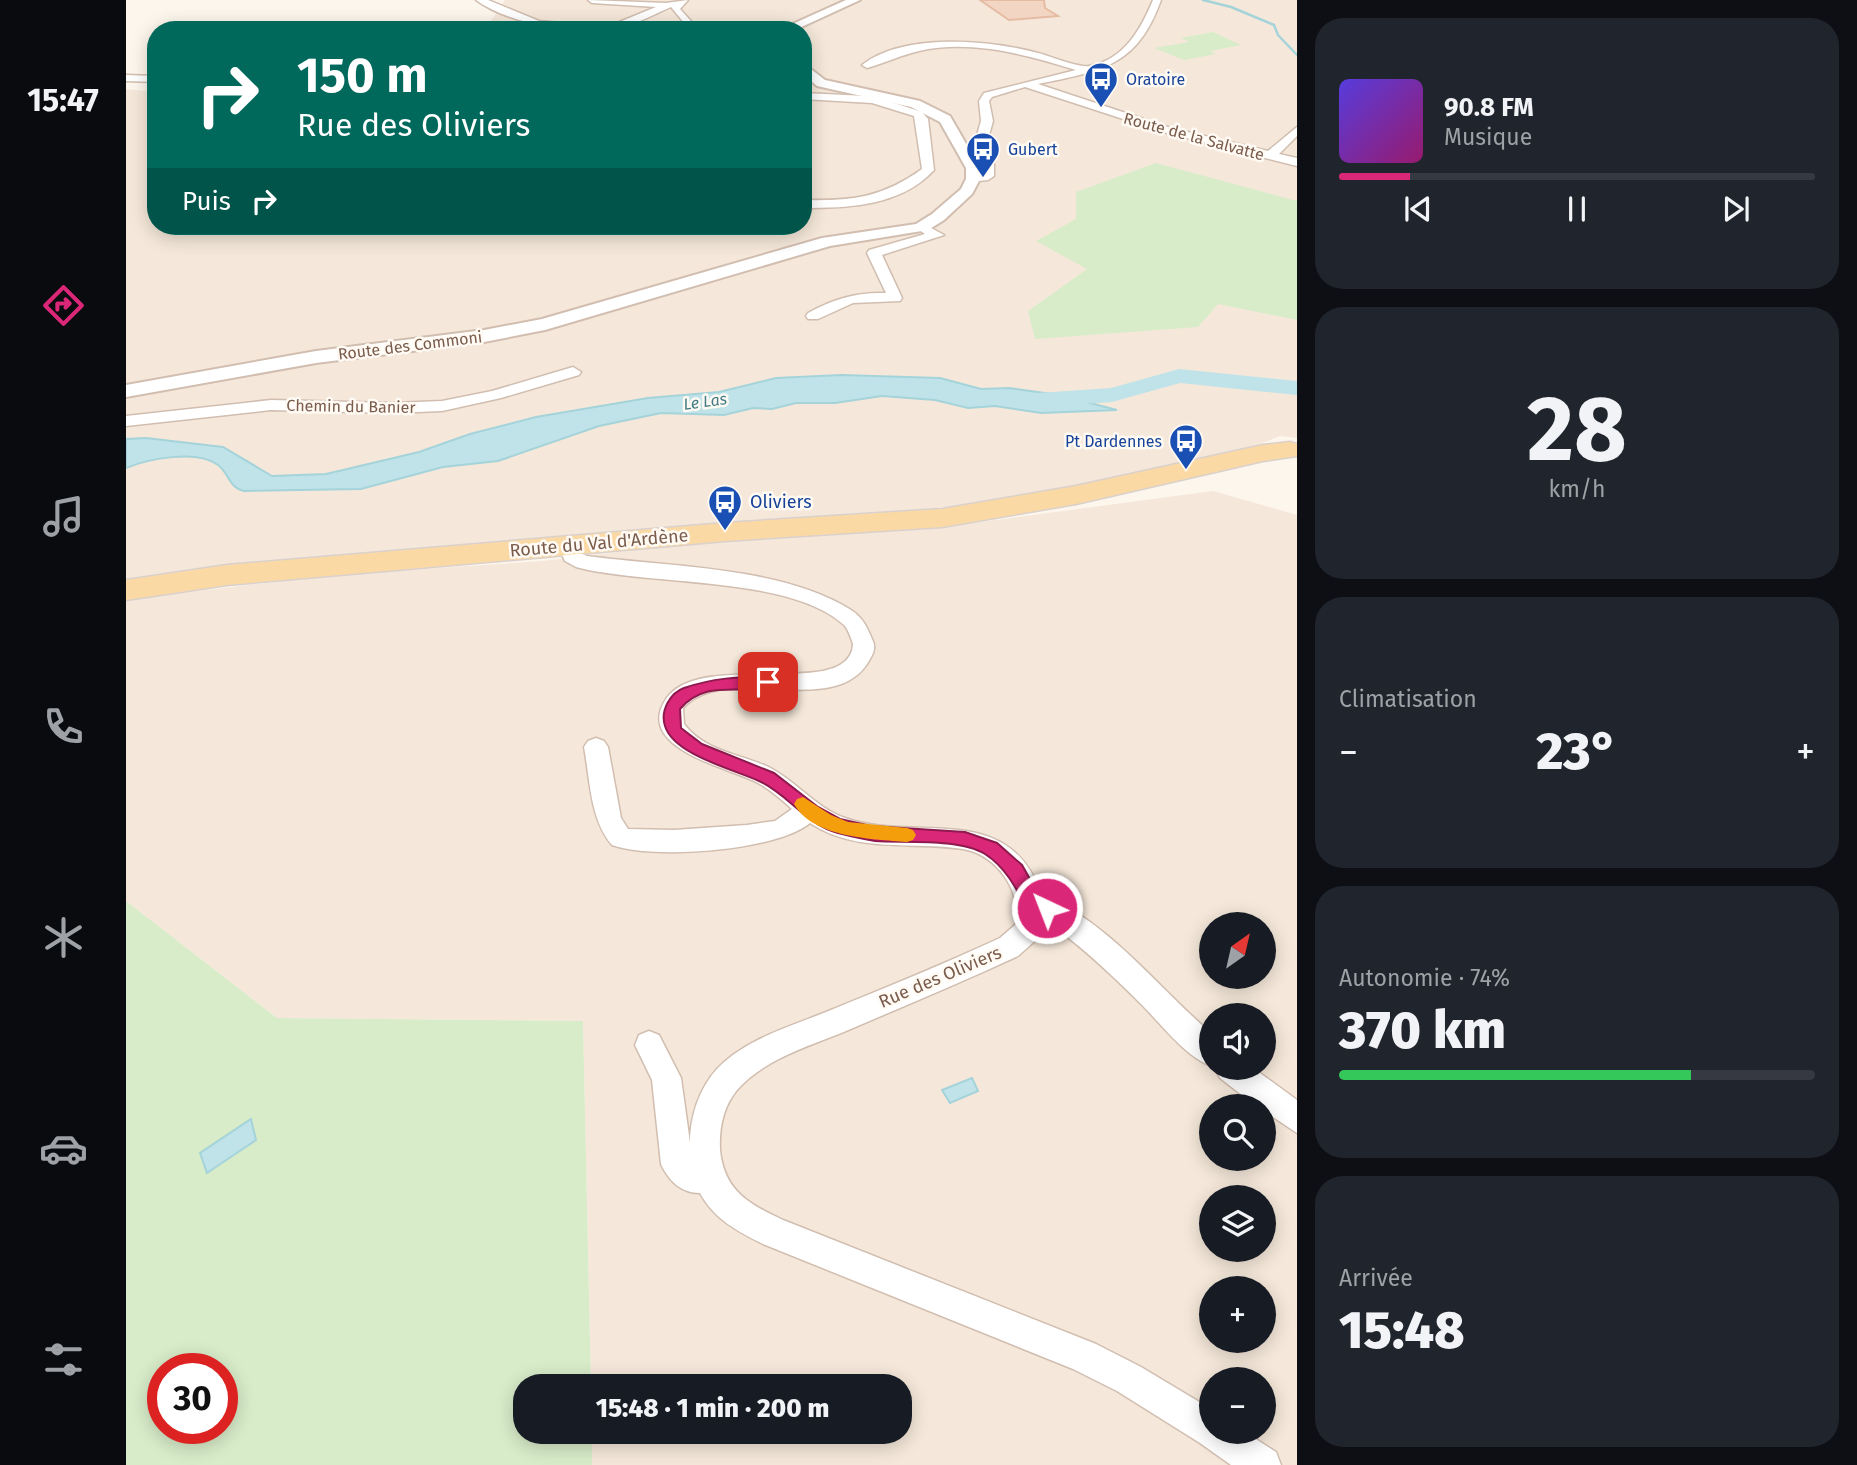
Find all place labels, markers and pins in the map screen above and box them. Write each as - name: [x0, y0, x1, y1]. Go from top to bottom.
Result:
- bus stop icon: Oratoire: [1082, 60, 1120, 109]
- place label: Oratoire: [1126, 70, 1185, 89]
- bus stop icon: Gubert: [964, 130, 1002, 179]
- place label: Gubert: [1008, 140, 1058, 159]
- bus stop icon: Pt Dardennes: [1167, 422, 1205, 471]
- place label: Pt Dardennes: [1065, 432, 1162, 451]
- bus stop icon: Oliviers: [706, 483, 744, 532]
- place label: Oliviers: [750, 491, 812, 513]
- pin: [738, 652, 798, 712]

